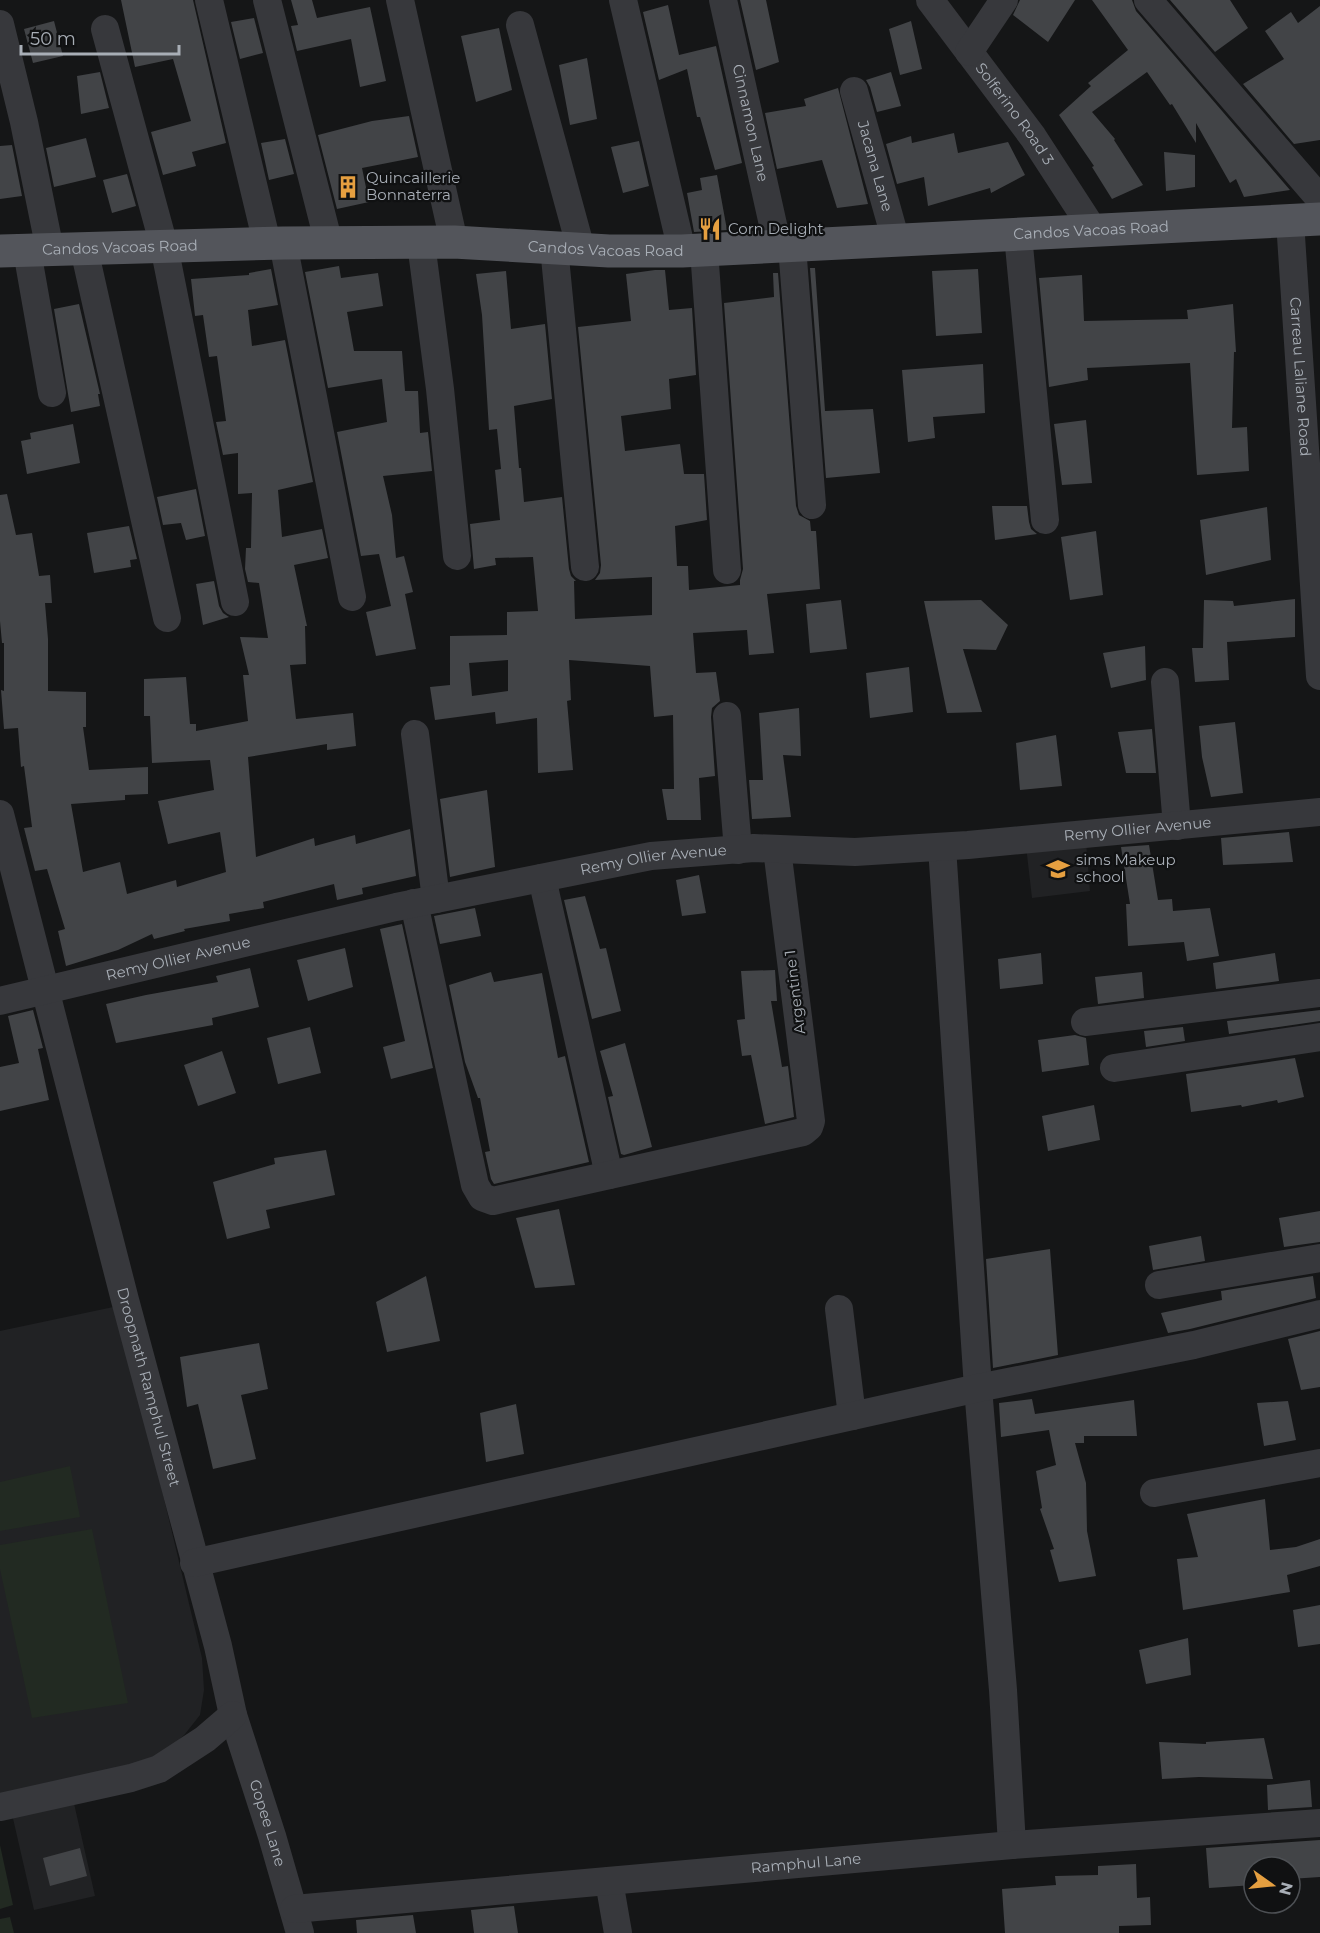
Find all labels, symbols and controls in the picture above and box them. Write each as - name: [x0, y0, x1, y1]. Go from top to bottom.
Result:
- scale bar: [21, 18, 178, 56]
- text: 50 m: [30, 28, 76, 50]
- street label: Solferino Road 3: [972, 59, 1059, 168]
- street label: Cinnamon Lane: [729, 62, 773, 184]
- street label: Jacana Lane: [853, 117, 897, 214]
- place label: Quincaillerie Bonnaterra: [366, 168, 460, 204]
- building icon: Quincaillerie Bonnaterra: [335, 174, 361, 200]
- restaurant icon: Corn Delight: [697, 216, 723, 242]
- street label: Candos Vacoas Road: [1013, 217, 1169, 243]
- place label: Corn Delight: [728, 219, 824, 238]
- street label: Candos Vacoas Road: [42, 235, 198, 259]
- street label: Candos Vacoas Road: [527, 236, 684, 260]
- street label: Carreau Laliane Road: [1286, 296, 1316, 457]
- street label: Remy Ollier Avenue: [1063, 812, 1212, 845]
- street label: Remy Ollier Avenue: [578, 840, 727, 879]
- place label: sims Makeup school: [1076, 850, 1176, 886]
- school or university icon: sims Makeup school: [1045, 856, 1071, 882]
- street label: Remy Ollier Avenue: [104, 932, 252, 985]
- street label: Argentine 1: [780, 949, 809, 1035]
- street label: Droopnath Ramphul Street: [113, 1285, 185, 1489]
- street label: Gopee Lane: [245, 1777, 290, 1869]
- street label: Ramphul Lane: [750, 1848, 862, 1877]
- north arrow: [1242, 1855, 1302, 1915]
- text: N: [1275, 1880, 1297, 1897]

